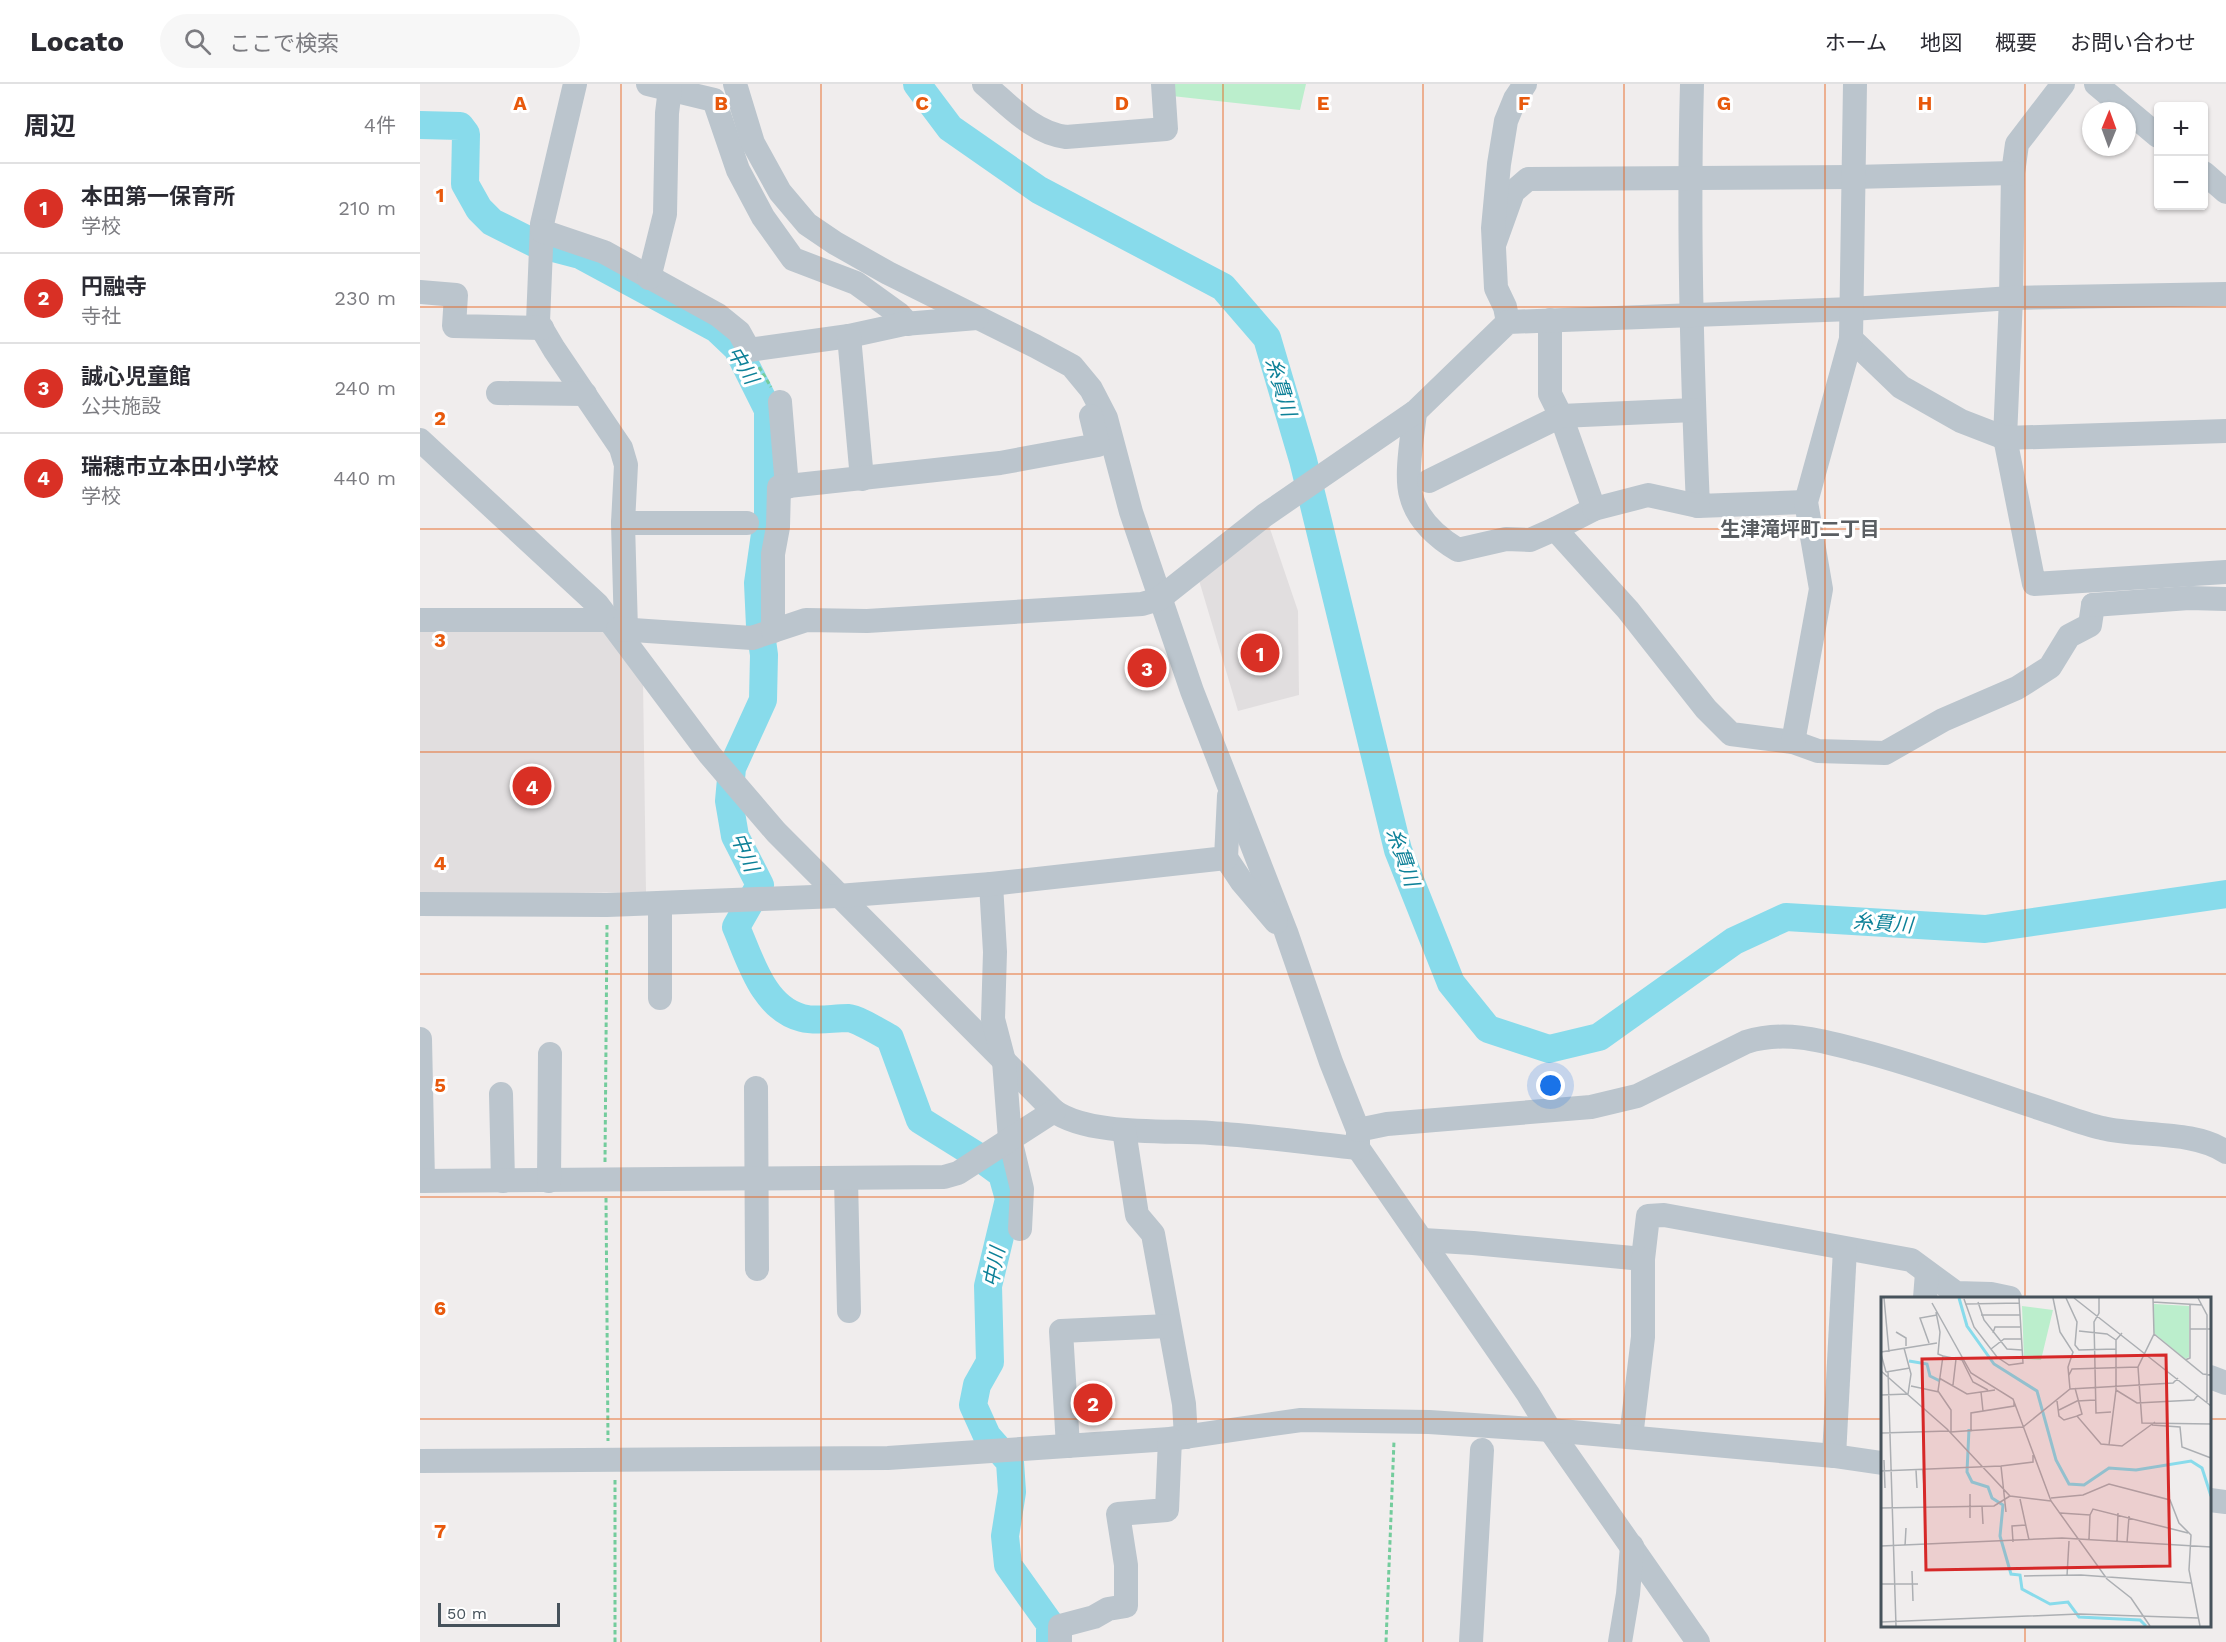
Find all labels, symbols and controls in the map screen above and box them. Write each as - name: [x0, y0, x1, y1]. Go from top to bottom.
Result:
- search box: [160, 14, 580, 68]
- text: Locato: [30, 25, 124, 58]
- icon: search: [181, 25, 214, 58]
- text: ホーム: [1825, 30, 1887, 55]
- text: 地図: [1920, 30, 1962, 55]
- text: 概要: [1995, 30, 2037, 55]
- text: お問い合わせ: [2070, 30, 2196, 55]
- text: ここで検索: [229, 31, 339, 56]
- text: A: [513, 91, 527, 115]
- text: B: [714, 91, 728, 115]
- text: C: [915, 91, 929, 115]
- text: D: [1115, 91, 1129, 115]
- text: E: [1317, 91, 1329, 115]
- text: F: [1518, 91, 1530, 115]
- text: G: [1717, 91, 1731, 115]
- text: H: [1918, 91, 1932, 115]
- north arrow: [2082, 102, 2136, 156]
- map controls: [2154, 102, 2208, 210]
- button: +: [2154, 102, 2208, 156]
- text: 周辺: [24, 111, 76, 141]
- text: 4件: [364, 113, 396, 137]
- button: −: [2154, 156, 2208, 210]
- text: 1: [436, 183, 444, 207]
- text: 本田第一保育所: [81, 184, 235, 209]
- text: 1: [39, 196, 48, 220]
- text: 210 m: [338, 196, 396, 220]
- text: 学校: [81, 214, 121, 238]
- text: 円融寺: [81, 274, 147, 299]
- text: 2: [38, 286, 49, 310]
- text: 230 m: [334, 286, 396, 310]
- text: 寺社: [81, 304, 121, 328]
- water label: 中川: [722, 342, 765, 390]
- water label: 糸貫川: [1261, 355, 1302, 421]
- text: 誠心児童館: [81, 364, 191, 389]
- text: 3: [38, 376, 49, 400]
- text: 240 m: [334, 376, 396, 400]
- text: 公共施設: [81, 394, 161, 418]
- text: 2: [434, 406, 446, 430]
- text: 瑞穂市立本田小学校: [81, 454, 279, 479]
- text: 4: [37, 466, 50, 490]
- text: 440 m: [333, 466, 396, 490]
- text: 学校: [81, 484, 121, 508]
- district label: 生津滝坪町二丁目: [1720, 517, 1880, 541]
- text: 3: [434, 628, 446, 652]
- pin: 1: [1240, 630, 1280, 676]
- pin: 3: [1128, 646, 1166, 690]
- pin: 4: [512, 764, 552, 808]
- water label: 糸貫川: [1382, 825, 1425, 891]
- water label: 中川: [726, 829, 765, 877]
- text: 4: [434, 851, 447, 875]
- water label: 糸貫川: [1852, 909, 1916, 937]
- your location: [1536, 1071, 1565, 1100]
- text: 5: [434, 1073, 446, 1097]
- water label: 中川: [978, 1243, 1010, 1289]
- text: 6: [434, 1296, 446, 1320]
- inset map: [1881, 1297, 2211, 1627]
- pin: 2: [1074, 1380, 1112, 1426]
- text: 7: [434, 1519, 446, 1543]
- scale bar: [438, 1600, 560, 1628]
- text: 50 m: [447, 1604, 487, 1623]

